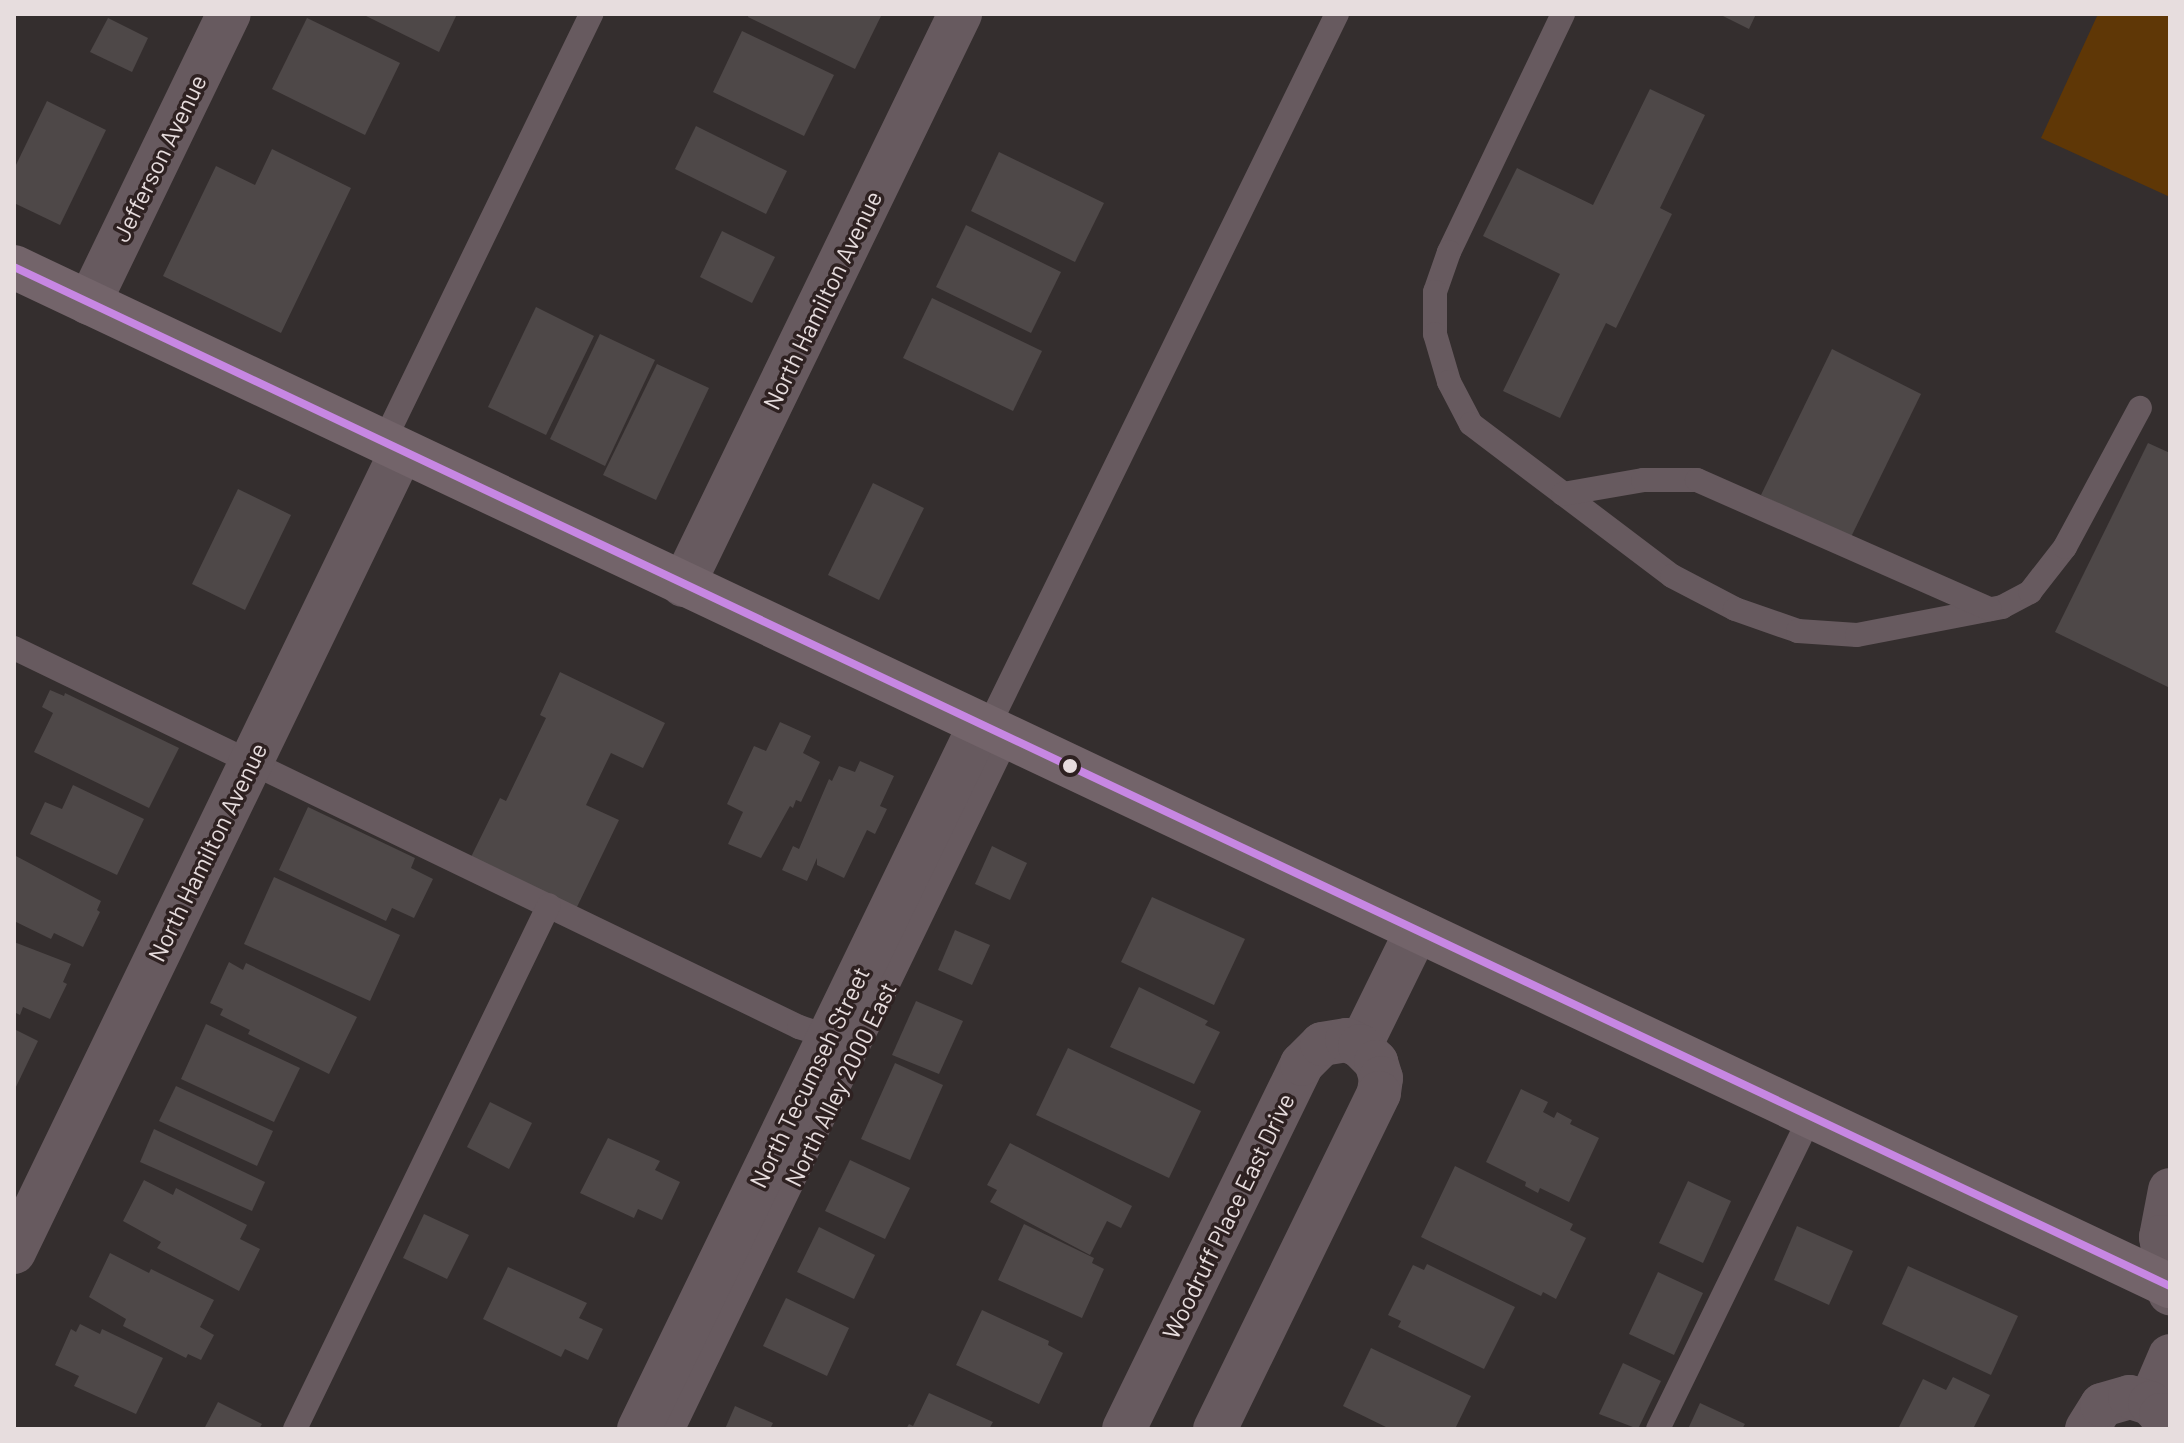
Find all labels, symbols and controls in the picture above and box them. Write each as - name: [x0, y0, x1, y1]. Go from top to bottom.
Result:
- street label: Jefferson Avenue: [106, 70, 212, 246]
- street label: North Hamilton Avenue: [757, 186, 887, 414]
- street label: North Hamilton Avenue: [142, 738, 272, 966]
- unlabelled marker: [1062, 758, 1078, 774]
- street label: North Tecumseh Street: [743, 962, 875, 1192]
- street label: North Alley 2000 East: [778, 977, 902, 1191]
- street label: Woodruff Place East Drive: [1156, 1088, 1300, 1344]

